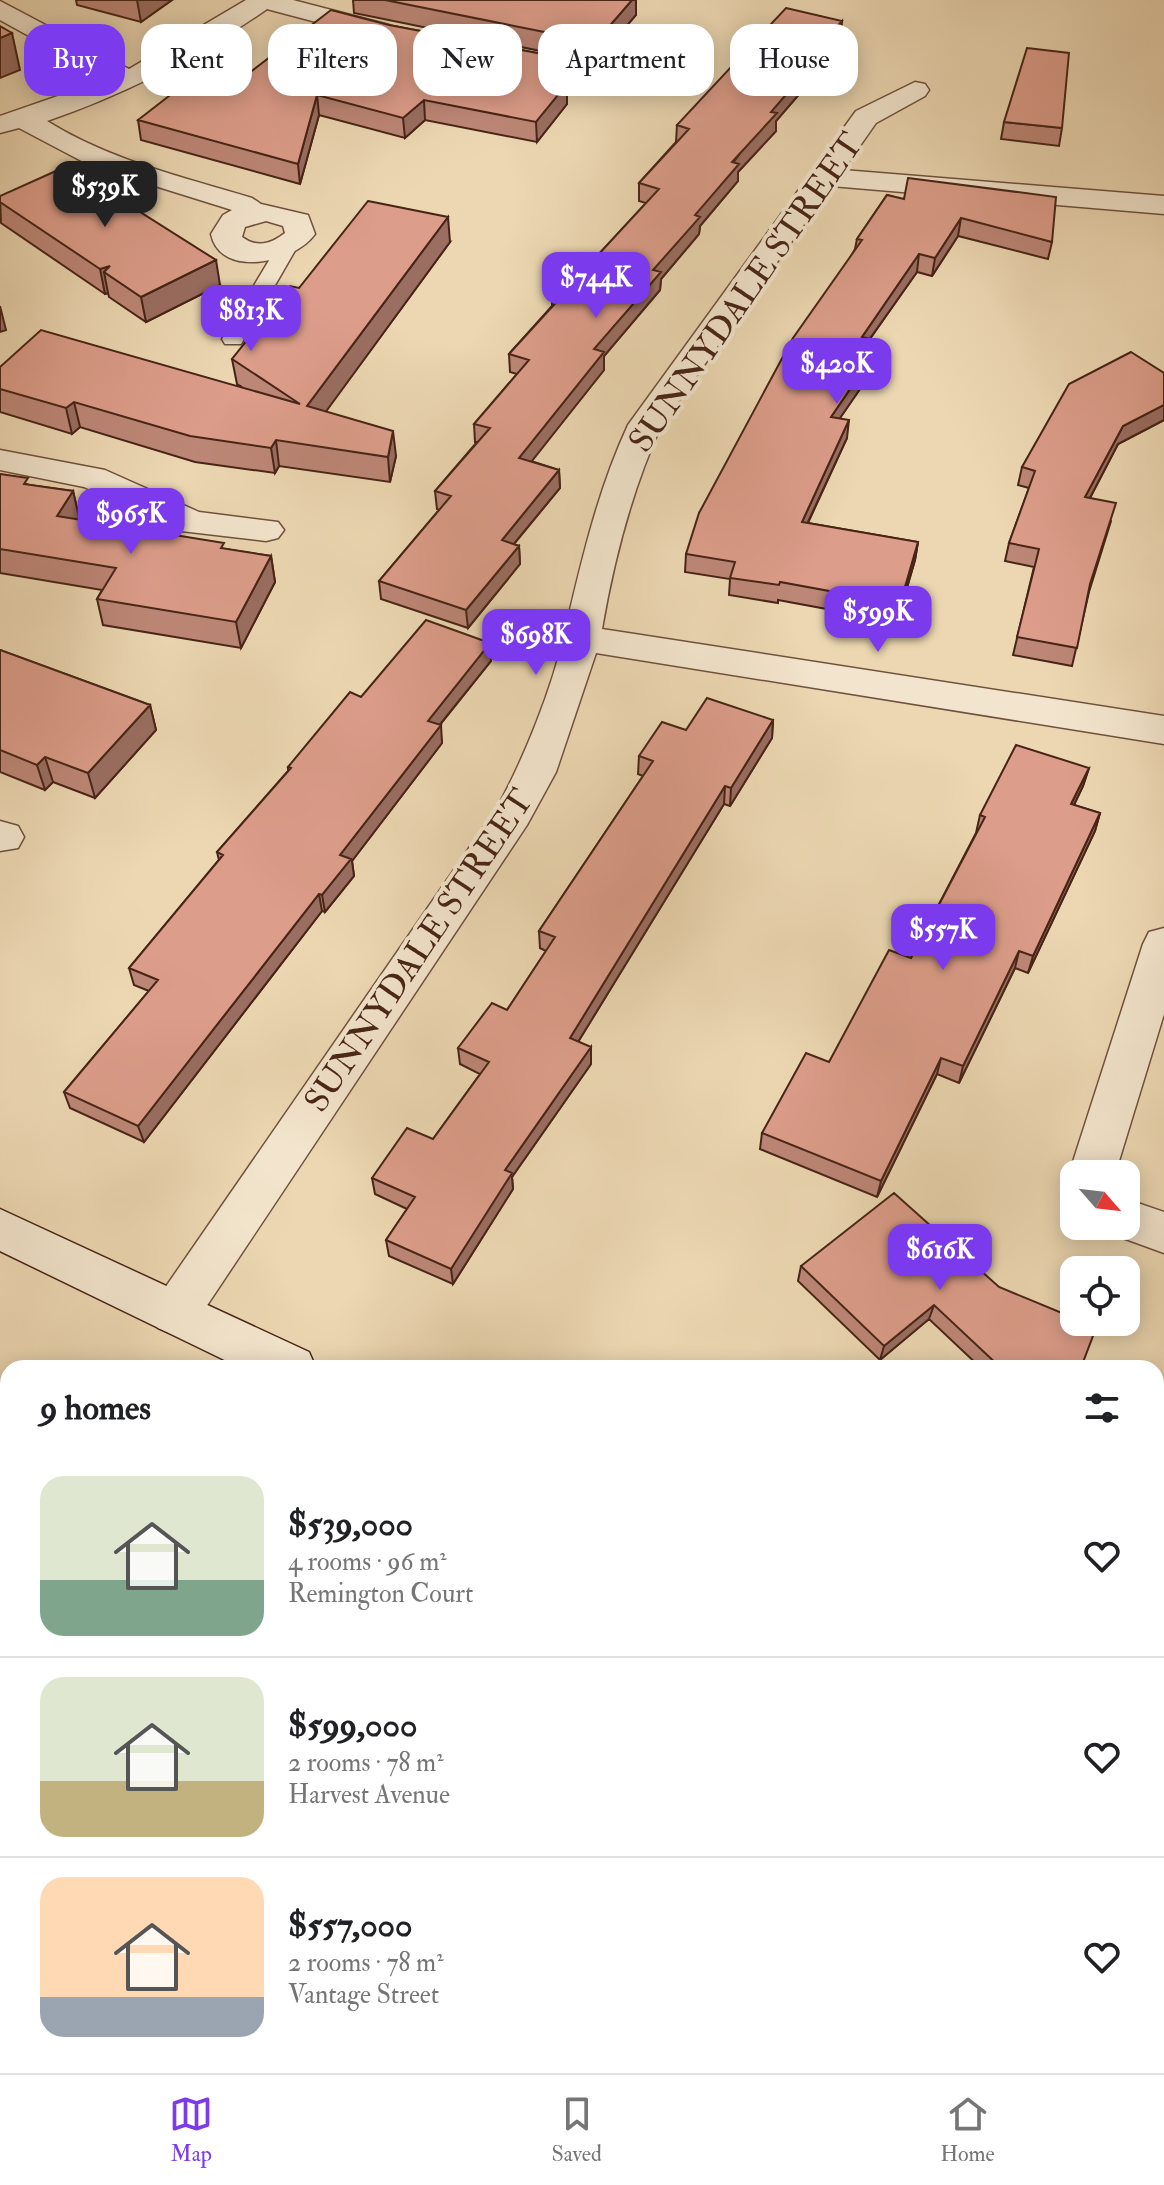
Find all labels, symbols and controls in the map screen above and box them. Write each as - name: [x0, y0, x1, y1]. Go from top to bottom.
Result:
- chip: Buy: [24, 24, 125, 96]
- chip: Rent: [141, 24, 252, 96]
- chip: Filters: [268, 24, 397, 96]
- chip: New: [413, 24, 522, 96]
- chip: Apartment: [538, 24, 714, 96]
- chip: House: [730, 24, 858, 96]
- street label: SUNNYDALE STREET: [620, 125, 873, 461]
- pin: $539K: [49, 161, 161, 229]
- text: $539K: [71, 171, 139, 203]
- pin: $744K: [540, 252, 652, 320]
- text: $744K: [560, 262, 632, 294]
- pin: $813K: [195, 285, 307, 353]
- text: $813K: [219, 295, 283, 327]
- pin: $420K: [781, 338, 893, 406]
- text: $420K: [800, 348, 874, 380]
- pin: $965K: [75, 488, 187, 556]
- text: $965K: [96, 498, 166, 530]
- pin: $599K: [822, 586, 934, 654]
- text: $599K: [843, 596, 913, 628]
- pin: $698K: [480, 609, 592, 677]
- text: $698K: [500, 619, 572, 651]
- street label: SUNNYDALE STREET: [295, 781, 543, 1120]
- pin: $557K: [887, 904, 999, 972]
- text: $557K: [909, 914, 977, 946]
- north arrow: [1060, 1160, 1140, 1240]
- map controls: [1060, 1160, 1140, 1336]
- pin: $616K: [884, 1224, 996, 1292]
- text: $616K: [906, 1234, 974, 1266]
- button: locate: [1060, 1256, 1140, 1336]
- icon: filters: [1080, 1386, 1124, 1430]
- text: 9 homes: [40, 1387, 151, 1430]
- text: $539,000: [288, 1503, 413, 1546]
- icon: home: [104, 1508, 200, 1604]
- icon: heart: [1080, 1534, 1124, 1578]
- text: 4 rooms · 96 m²: [288, 1546, 447, 1578]
- text: Remington Court: [288, 1578, 473, 1610]
- text: $599,000: [288, 1704, 417, 1747]
- icon: home: [104, 1709, 200, 1805]
- icon: heart: [1080, 1735, 1124, 1779]
- text: 2 rooms · 78 m²: [288, 1747, 444, 1779]
- text: Harvest Avenue: [288, 1779, 450, 1811]
- text: $557,000: [288, 1904, 412, 1947]
- icon: home: [104, 1909, 200, 2005]
- icon: heart: [1080, 1935, 1124, 1979]
- text: 2 rooms · 78 m²: [288, 1947, 444, 1979]
- text: Vantage Street: [288, 1979, 439, 2011]
- tab: Map: [169, 2092, 213, 2168]
- tab: Saved: [552, 2092, 602, 2168]
- tab: Home: [940, 2092, 995, 2168]

